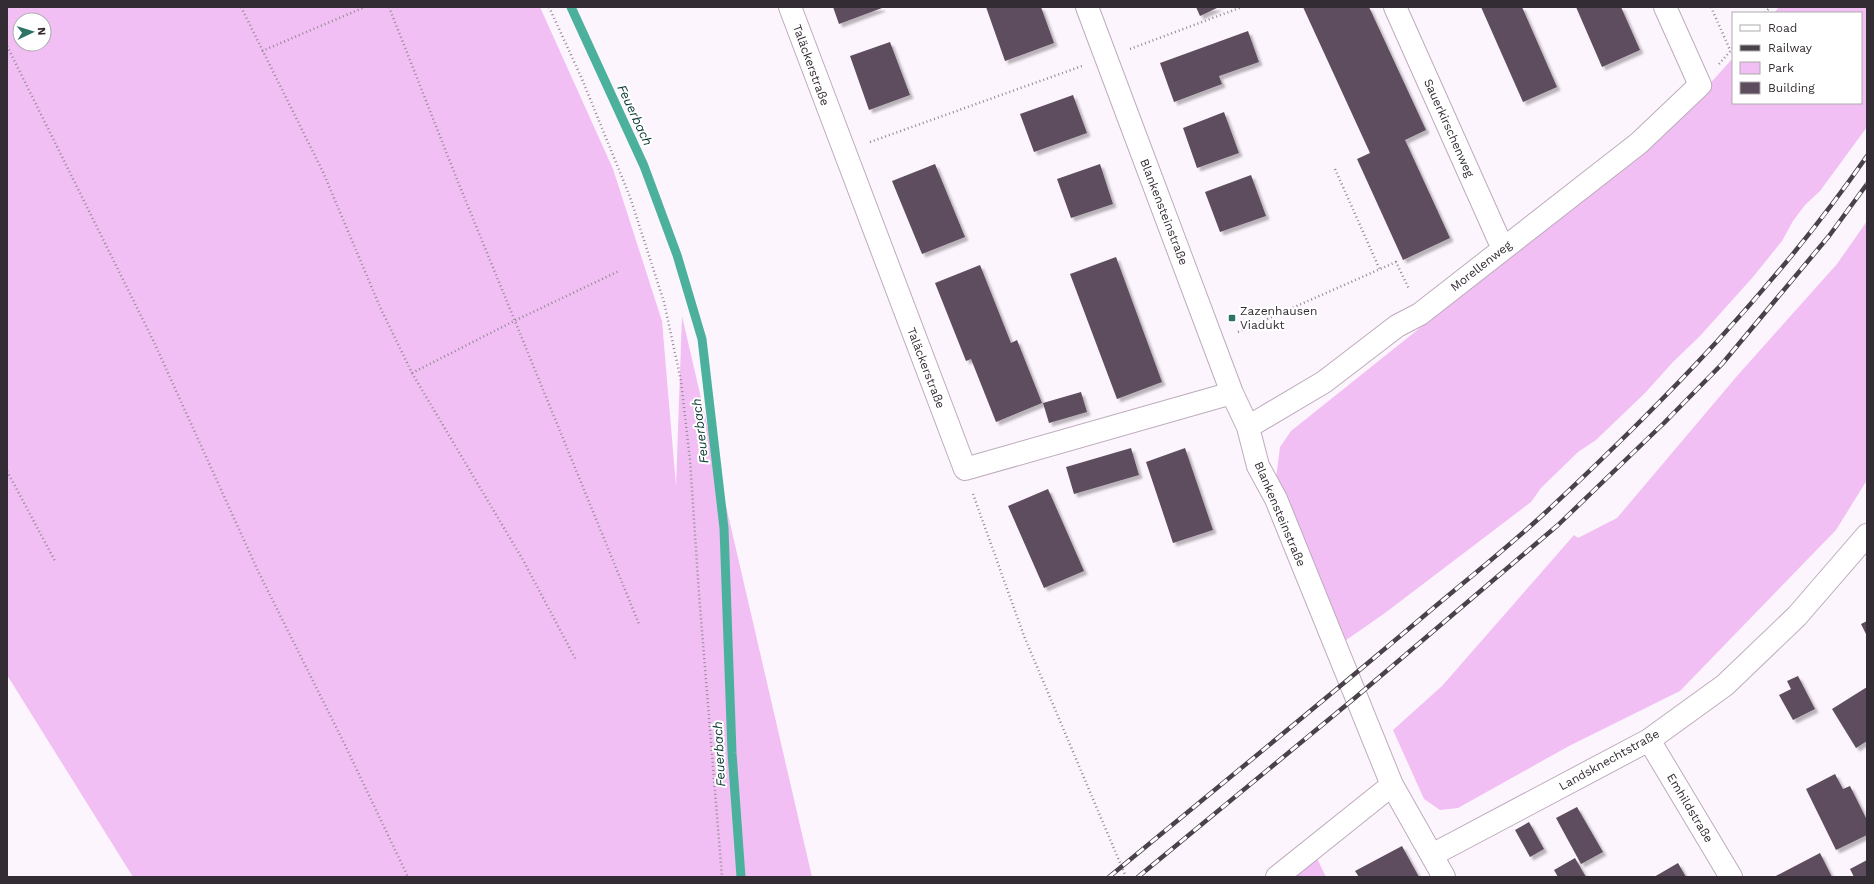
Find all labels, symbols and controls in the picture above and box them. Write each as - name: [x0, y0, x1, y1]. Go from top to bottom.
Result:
- north arrow: [12, 12, 52, 52]
- legend: [1732, 12, 1862, 104]
- text: Road: [1768, 21, 1797, 35]
- street label: Taläckerstraße: [790, 22, 832, 108]
- text: N: [35, 27, 48, 36]
- text: Railway: [1768, 41, 1813, 55]
- text: Park: [1768, 61, 1794, 75]
- street label: Sauerkirschenweg: [1421, 77, 1477, 180]
- text: Building: [1768, 81, 1815, 95]
- water label: Feuerbach: [614, 82, 656, 148]
- street label: Blankensteinstraße: [1137, 157, 1191, 267]
- street label: Morellenweg: [1448, 237, 1515, 294]
- place label: Zazenhausen Viadukt: [1240, 304, 1317, 332]
- marker: Zazenhausen Viadukt: [1227, 313, 1237, 323]
- street label: Taläckerstraße: [904, 326, 948, 410]
- water label: Feuerbach: [689, 397, 711, 464]
- street label: Blankensteinstraße: [1252, 459, 1309, 569]
- water label: Feuerbach: [710, 721, 728, 787]
- street label: Landsknechtstraße: [1556, 727, 1662, 793]
- street label: Emhildstraße: [1664, 771, 1716, 845]

